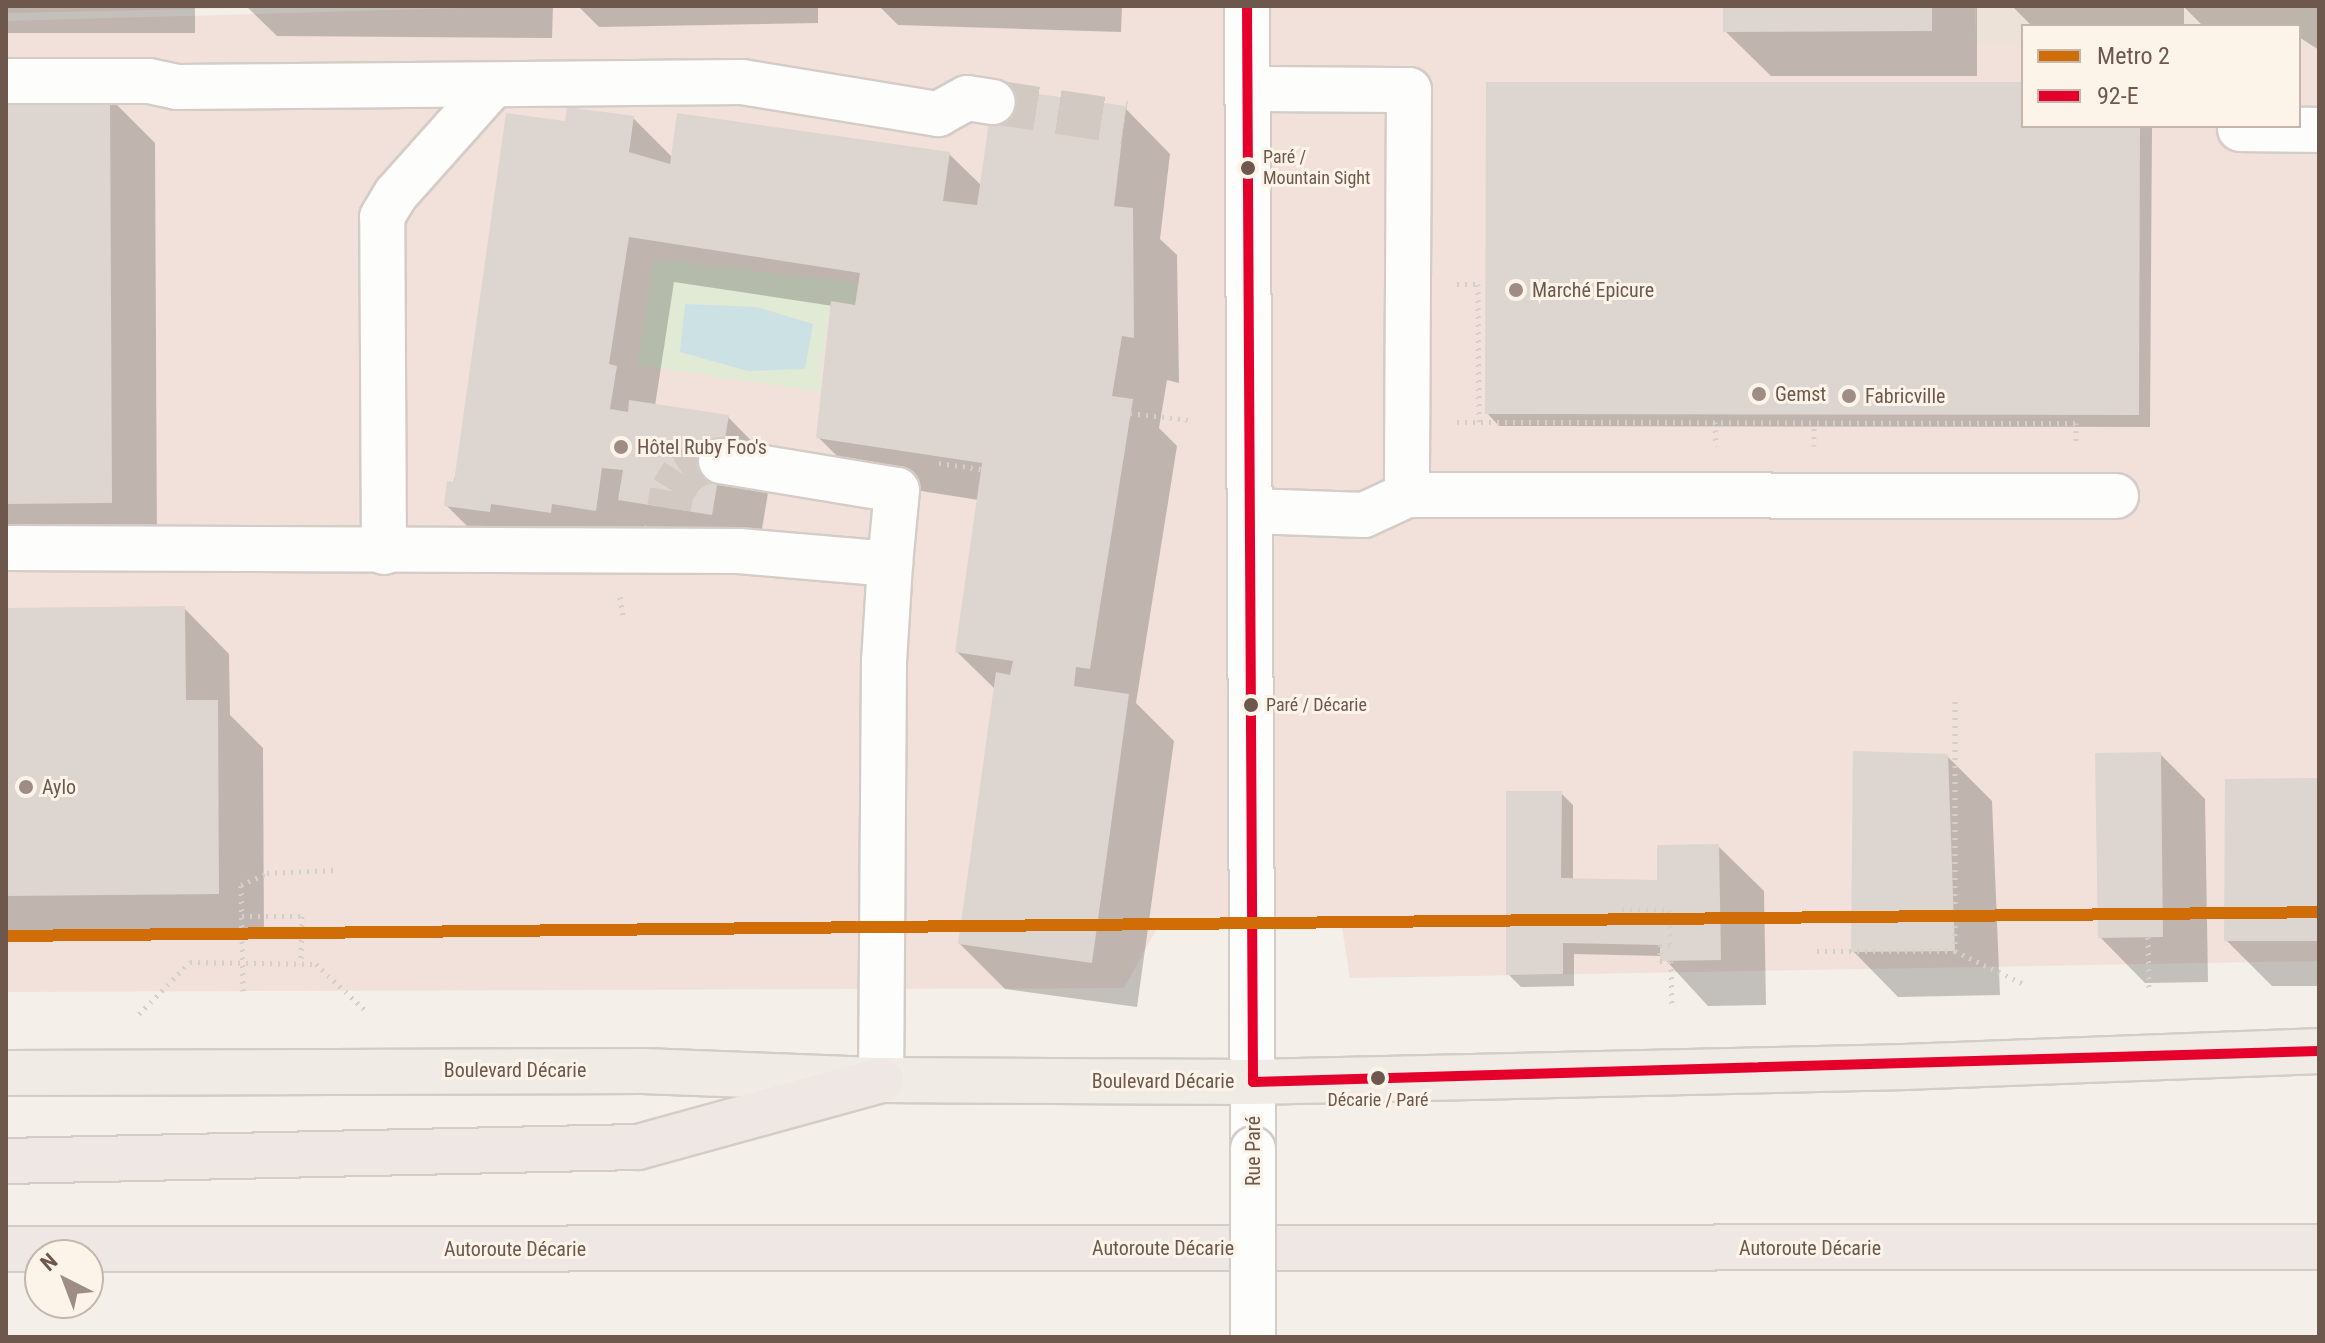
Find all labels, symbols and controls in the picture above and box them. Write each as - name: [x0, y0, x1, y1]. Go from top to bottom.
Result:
- legend: [2021, 24, 2301, 128]
- text: Metro 2: [2097, 42, 2170, 70]
- text: 92-E: [2097, 82, 2139, 110]
- place label: Paré / Mountain Sight: [1263, 147, 1370, 190]
- marker: Paré / Mountain Sight: [1240, 160, 1256, 176]
- place label: Marché Epicure: [1532, 278, 1654, 302]
- marker: Marché Epicure: [1507, 281, 1525, 299]
- place label: Gemst: [1775, 382, 1826, 406]
- place label: Fabricville: [1865, 384, 1945, 408]
- marker: Gemst: [1750, 385, 1768, 403]
- marker: Fabricville: [1840, 387, 1858, 405]
- place label: Hôtel Ruby Foo's: [637, 435, 767, 459]
- marker: Hôtel Ruby Foo's: [612, 438, 630, 456]
- place label: Paré / Décarie: [1266, 694, 1367, 716]
- marker: Paré / Décarie: [1243, 697, 1259, 713]
- place label: Aylo: [42, 775, 76, 799]
- marker: Aylo: [17, 778, 35, 796]
- street label: Boulevard Décarie: [444, 1058, 586, 1082]
- street label: Boulevard Décarie: [1092, 1069, 1234, 1093]
- marker: Décarie / Paré: [1370, 1070, 1386, 1086]
- place label: Décarie / Paré: [1328, 1089, 1428, 1111]
- street label: Rue Paré: [1241, 1116, 1265, 1186]
- street label: Autoroute Décarie: [1092, 1236, 1234, 1260]
- street label: Autoroute Décarie: [1739, 1236, 1881, 1260]
- street label: Autoroute Décarie: [444, 1237, 586, 1261]
- north arrow: [24, 1239, 104, 1319]
- text: N: [36, 1248, 62, 1276]

